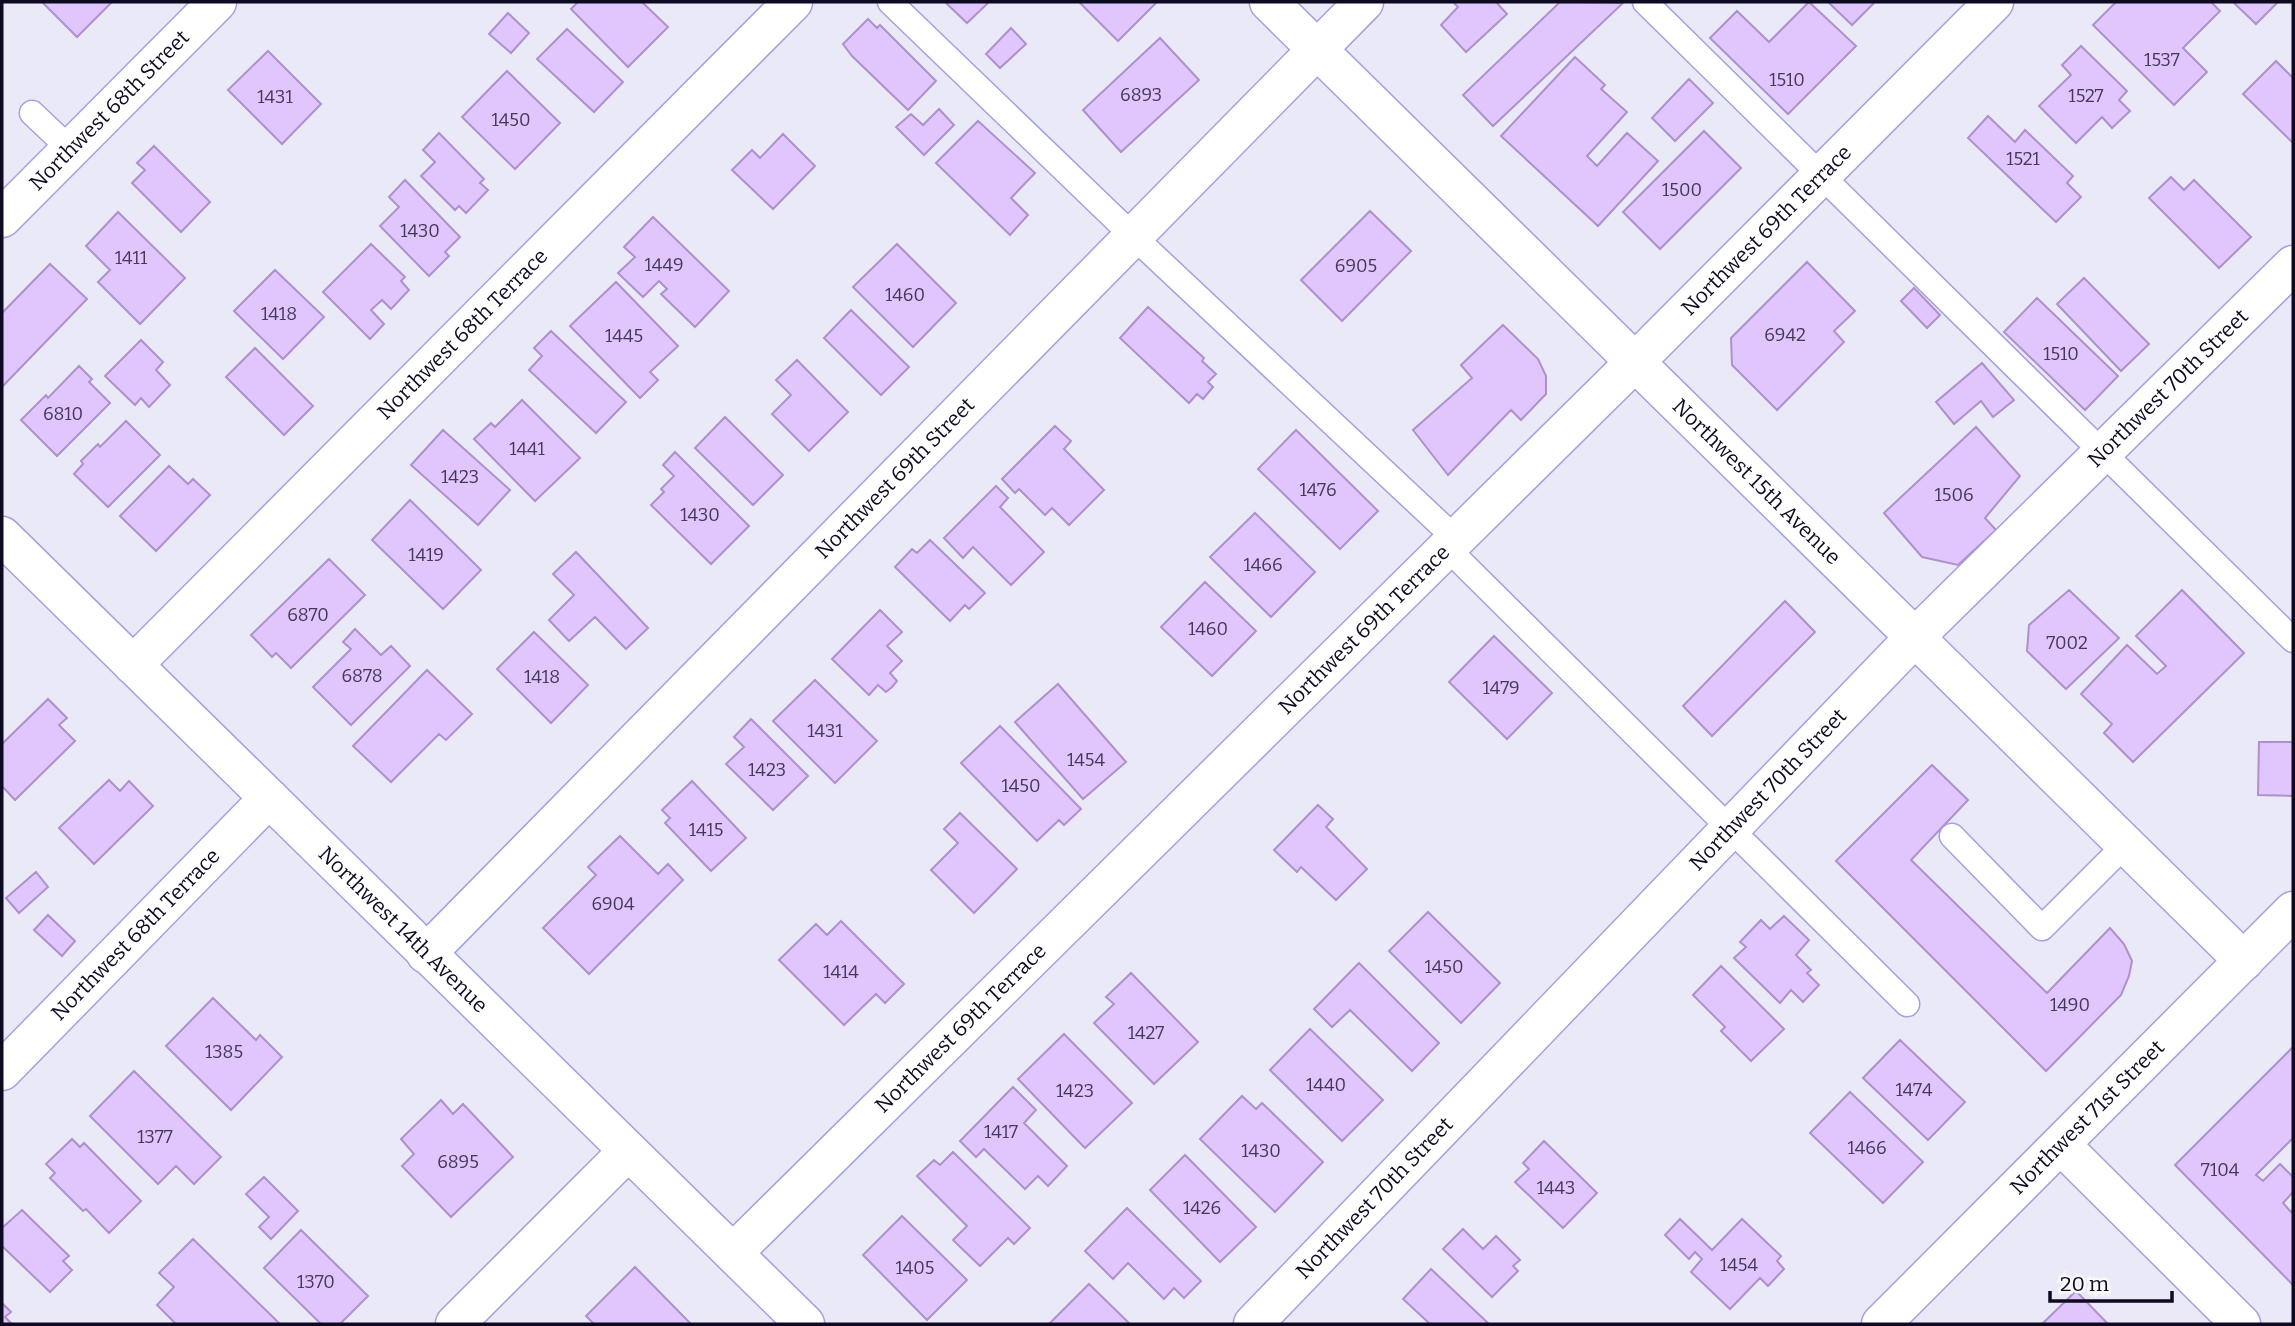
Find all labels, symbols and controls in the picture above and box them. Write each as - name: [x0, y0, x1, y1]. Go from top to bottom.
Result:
- street label: Northwest 68th Street: [24, 24, 195, 196]
- house number: 1537: [2144, 49, 2180, 71]
- house number: 1510: [1769, 69, 1805, 91]
- house number: 6893: [1120, 84, 1162, 106]
- house number: 1527: [2068, 85, 2104, 107]
- house number: 1431: [257, 86, 293, 108]
- house number: 1450: [492, 109, 530, 131]
- street label: Northwest 69th Terrace: [1676, 139, 1857, 321]
- house number: 1521: [2006, 148, 2041, 170]
- house number: 1500: [1662, 179, 1702, 201]
- house number: 1430: [400, 220, 440, 242]
- street label: Northwest 68th Terrace: [372, 243, 553, 425]
- house number: 1411: [115, 247, 148, 269]
- house number: 1449: [645, 254, 683, 276]
- house number: 6905: [1335, 255, 1377, 277]
- house number: 1460: [885, 284, 925, 306]
- house number: 1418: [261, 303, 297, 325]
- street label: Northwest 70th Street: [2082, 303, 2254, 473]
- house number: 6942: [1764, 324, 1806, 346]
- house number: 1445: [605, 325, 643, 347]
- house number: 1510: [2043, 343, 2079, 365]
- street label: Northwest 69th Street: [810, 392, 980, 564]
- street label: Northwest 15th Avenue: [1667, 393, 1846, 570]
- house number: 6810: [43, 403, 83, 425]
- house number: 1441: [509, 438, 546, 460]
- house number: 1423: [441, 466, 479, 488]
- house number: 1476: [1300, 479, 1336, 501]
- house number: 1506: [1934, 484, 1974, 506]
- house number: 1430: [680, 504, 720, 526]
- street label: Northwest 69th Terrace: [1273, 539, 1455, 720]
- house number: 1419: [408, 544, 444, 566]
- house number: 1466: [1244, 554, 1282, 576]
- house number: 6870: [287, 604, 329, 626]
- house number: 1460: [1188, 618, 1228, 640]
- house number: 7002: [2046, 632, 2088, 654]
- house number: 6878: [342, 665, 382, 687]
- house number: 1418: [524, 666, 560, 688]
- house number: 1479: [1483, 677, 1519, 699]
- street label: Northwest 70th Street: [1684, 703, 1852, 876]
- house number: 1431: [807, 720, 843, 742]
- house number: 1454: [1067, 749, 1105, 771]
- house number: 1423: [748, 759, 786, 781]
- house number: 1450: [1002, 775, 1040, 797]
- house number: 1415: [689, 819, 723, 841]
- street label: Northwest 14th Avenue: [313, 841, 493, 1018]
- street label: Northwest 68th Terrace: [46, 843, 225, 1026]
- house number: 6904: [591, 893, 635, 915]
- street label: Northwest 69th Terrace: [870, 938, 1052, 1118]
- house number: 1450: [1425, 956, 1463, 978]
- house number: 1414: [823, 961, 859, 983]
- house number: 1490: [2050, 994, 2090, 1016]
- house number: 1427: [1128, 1022, 1164, 1044]
- street label: Northwest 71st Street: [2005, 1034, 2170, 1200]
- house number: 1385: [205, 1041, 243, 1063]
- house number: 1440: [1306, 1074, 1346, 1096]
- house number: 1474: [1896, 1079, 1933, 1101]
- house number: 1423: [1056, 1080, 1094, 1102]
- street label: Northwest 70th Street: [1290, 1111, 1459, 1284]
- house number: 1417: [984, 1121, 1018, 1143]
- house number: 1377: [137, 1126, 173, 1148]
- house number: 1466: [1848, 1137, 1886, 1159]
- house number: 1430: [1241, 1140, 1281, 1162]
- house number: 6895: [437, 1151, 479, 1173]
- house number: 7104: [2201, 1159, 2240, 1181]
- house number: 1443: [1537, 1177, 1575, 1199]
- house number: 1426: [1183, 1197, 1221, 1219]
- house number: 1454: [1720, 1254, 1758, 1276]
- house number: 1405: [896, 1257, 934, 1279]
- scale bar: [2050, 1260, 2172, 1304]
- house number: 1370: [297, 1271, 335, 1293]
- text: 20 m: [2060, 1271, 2109, 1297]

